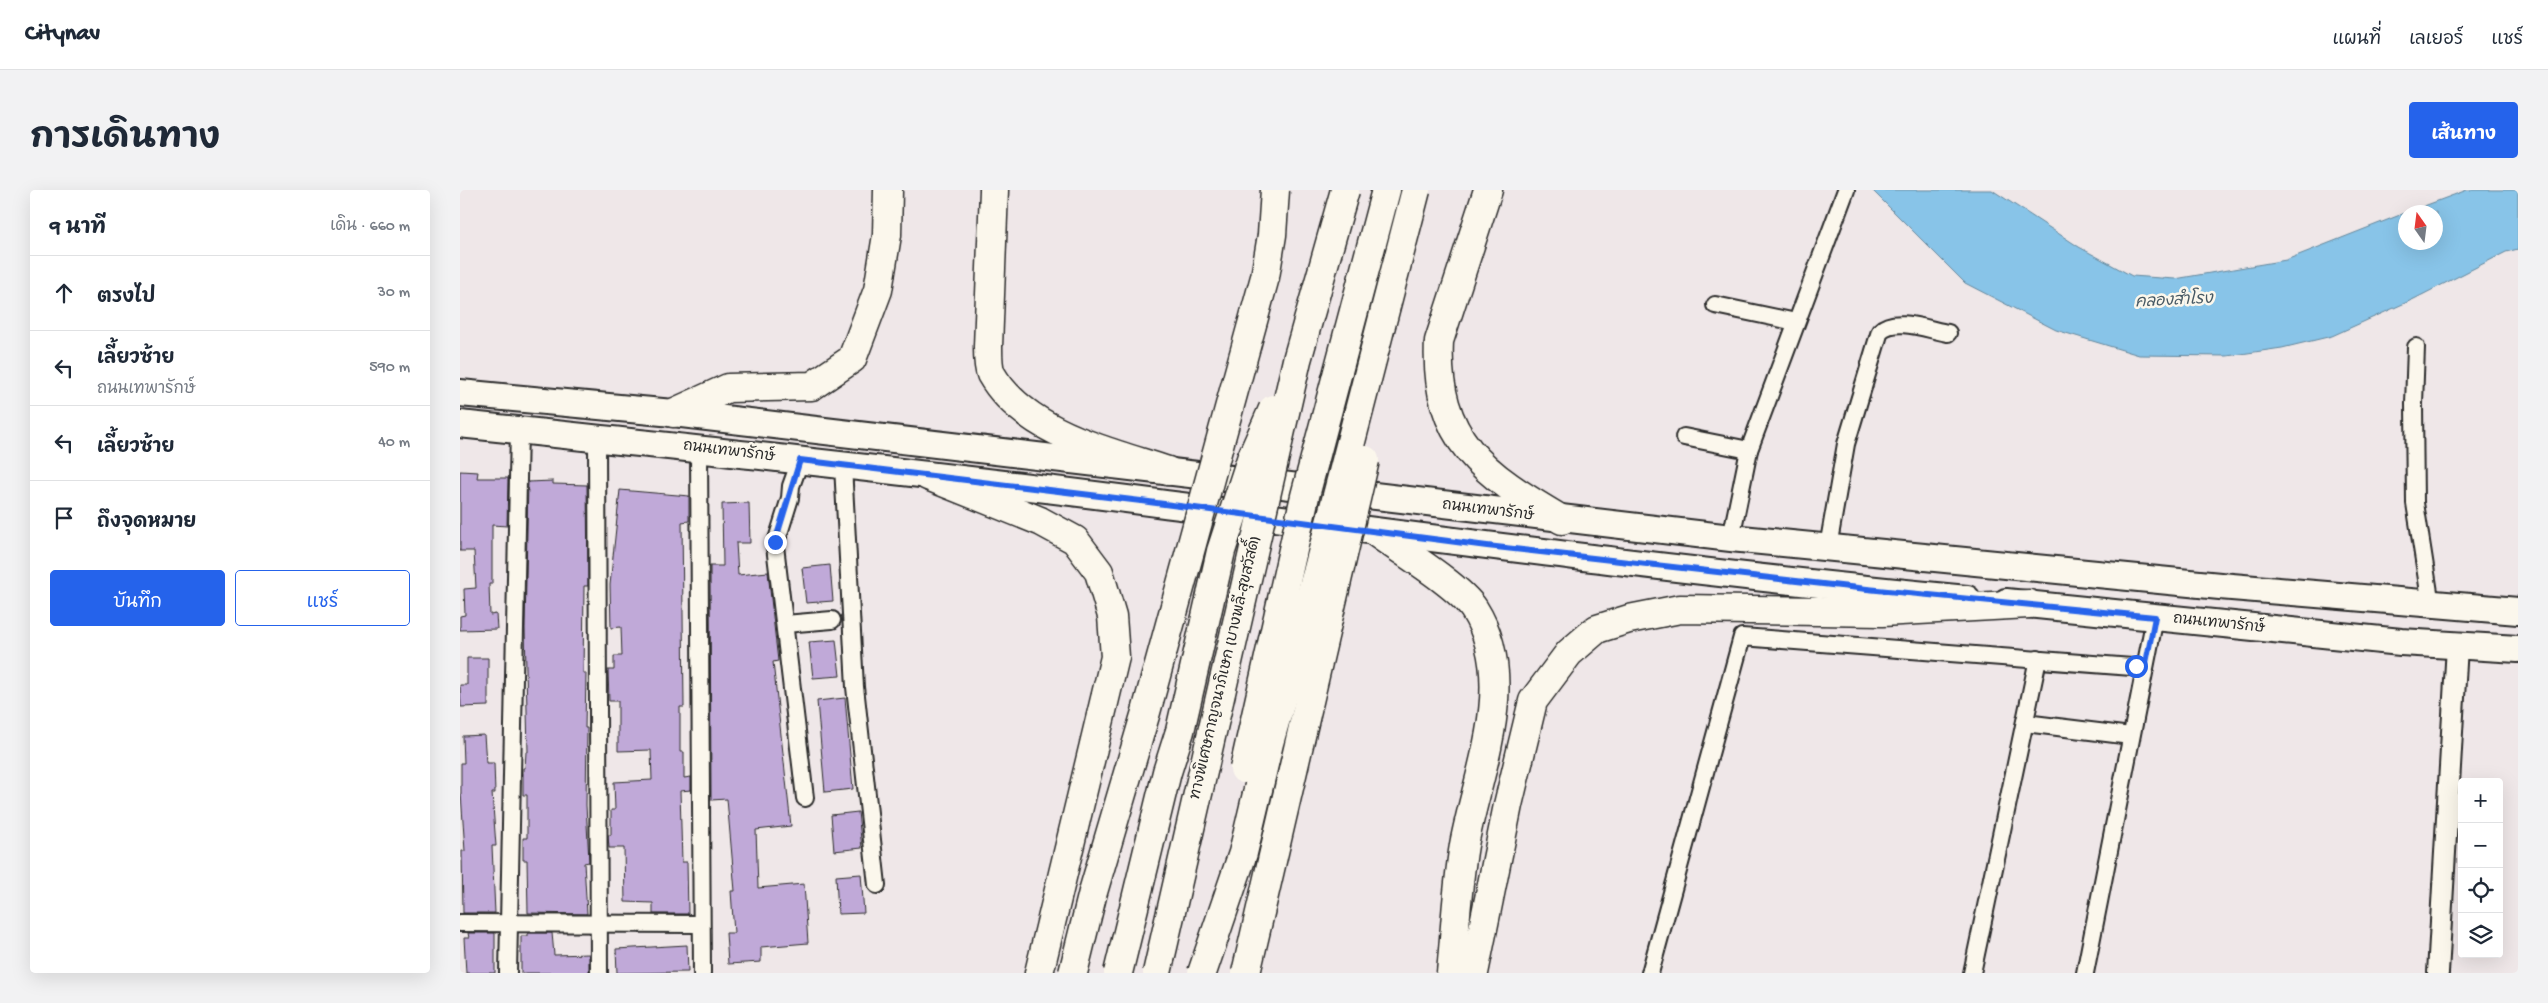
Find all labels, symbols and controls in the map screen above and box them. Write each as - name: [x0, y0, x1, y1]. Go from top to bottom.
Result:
- text: Citynav: [25, 20, 100, 49]
- text: แผนที่: [2333, 30, 2381, 51]
- text: เลเยอร์: [2409, 30, 2463, 51]
- text: แชร์: [2491, 30, 2523, 51]
- button: เส้นทาง: [2409, 102, 2518, 158]
- text: การเดินทาง: [30, 120, 220, 161]
- north arrow: [2398, 205, 2443, 250]
- text: 9 นาที: [50, 217, 106, 242]
- text: เดิน · 660 m: [330, 218, 410, 237]
- icon: ahead: [50, 279, 78, 307]
- text: 30 m: [377, 284, 410, 303]
- water label: คลองสำโรง: [2135, 286, 2215, 314]
- text: ตรงไป: [97, 287, 155, 310]
- text: เลี้ยวซ้าย: [97, 348, 174, 371]
- icon: left: [50, 354, 78, 382]
- text: 590 m: [369, 359, 410, 378]
- text: ถนนเทพารักษ์: [97, 381, 196, 400]
- icon: left: [50, 429, 78, 457]
- text: 40 m: [378, 434, 410, 453]
- street label: ถนนเทพารักษ์: [682, 434, 777, 467]
- text: เลี้ยวซ้าย: [97, 437, 174, 460]
- street label: ถนนเทพารักษ์: [1441, 493, 1536, 526]
- icon: arrive: [50, 504, 78, 532]
- text: ถึงจุดหมาย: [97, 512, 196, 535]
- route end: [764, 531, 787, 554]
- street label: ทางพิเศษกาญจนาภิเษก (บางพลี-สุขสวัสดิ์): [1180, 533, 1265, 802]
- button: บันทึก: [50, 570, 225, 626]
- button: แชร์: [235, 570, 410, 626]
- street label: ถนนเทพารักษ์: [2172, 607, 2267, 638]
- route start: [2125, 655, 2148, 678]
- map controls: [2458, 778, 2503, 958]
- button: +: [2458, 778, 2503, 823]
- button: −: [2458, 823, 2503, 868]
- button: locate: [2458, 868, 2503, 913]
- button: layers: [2458, 913, 2503, 958]

